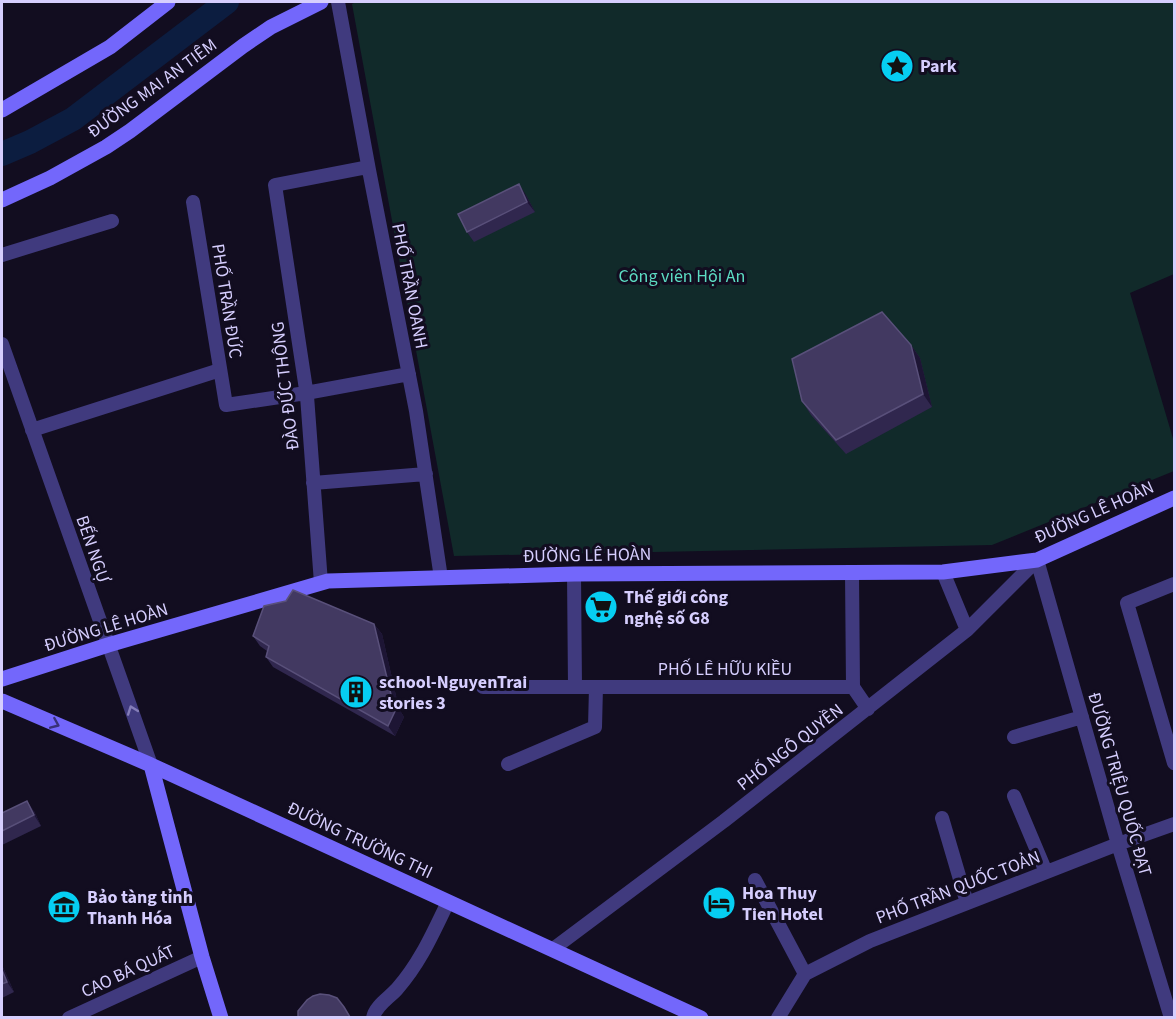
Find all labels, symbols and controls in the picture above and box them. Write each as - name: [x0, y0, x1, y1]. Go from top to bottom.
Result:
- street label: ĐƯỜNG MAI AN TIÊM: [82, 33, 222, 144]
- place icon: Park: [879, 48, 915, 84]
- place label: Park: [920, 54, 957, 79]
- street label: PHỐ TRẦN OANH: [385, 221, 434, 351]
- street label: PHỐ TRẦN ĐỨC: [205, 242, 248, 360]
- park label: Công viên Hội An: [619, 264, 745, 289]
- street label: ĐÀO ĐỨC THÔNG: [265, 320, 306, 452]
- street label: ĐƯỜNG LÊ HOÀN: [1030, 475, 1158, 550]
- street label: BẾN NGỰ: [69, 512, 116, 587]
- street label: ĐƯỜNG LÊ HOÀN: [523, 542, 651, 569]
- place label: Thế giới công nghệ số G8: [624, 585, 729, 631]
- supermarket icon: Thế giới công nghệ số G8: [583, 589, 619, 625]
- street label: ĐƯỜNG LÊ HOÀN: [41, 597, 171, 658]
- street label: PHỐ LÊ HỮU KIỀU: [658, 657, 792, 682]
- place label: school-NguyenTrai stories 3: [379, 670, 527, 716]
- building icon: school-NguyenTrai stories 3: [338, 674, 374, 710]
- street label: ĐƯỜNG TRIỆU QUỐC ĐẠT: [1081, 689, 1158, 879]
- street label: PHỐ NGÔ QUYỀN: [732, 698, 849, 797]
- one-way arrow: [126, 706, 139, 716]
- one-way arrow: [49, 717, 60, 729]
- street label: ĐƯỜNG TRƯỜNG THI: [283, 796, 437, 885]
- street label: PHỐ TRẦN QUỐC TOẢN: [872, 845, 1044, 930]
- place label: Hoa Thuy Tien Hotel: [742, 881, 823, 927]
- place label: Bảo tàng tỉnh Thanh Hóa: [87, 885, 193, 931]
- hotel icon: Hoa Thuy Tien Hotel: [701, 885, 737, 921]
- museum icon: Bảo tàng tỉnh Thanh Hóa: [46, 889, 82, 925]
- street label: CAO BÁ QUÁT: [77, 939, 180, 1004]

